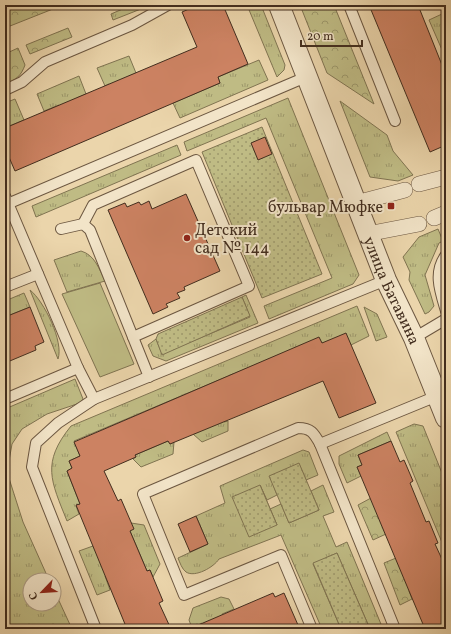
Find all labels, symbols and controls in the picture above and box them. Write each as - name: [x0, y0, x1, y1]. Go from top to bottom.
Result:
- scale bar: [301, 22, 362, 48]
- text: 20 m: [307, 29, 334, 45]
- place label: бульвар Мюфке: [268, 197, 383, 219]
- marker: бульвар Мюфке: [386, 201, 396, 211]
- place label: Детский сад № 144: [195, 220, 270, 260]
- marker: Детский сад № 144: [182, 233, 192, 243]
- street label: улица Батавина: [357, 234, 425, 348]
- north arrow: [22, 572, 62, 612]
- text: С: [26, 589, 43, 602]

